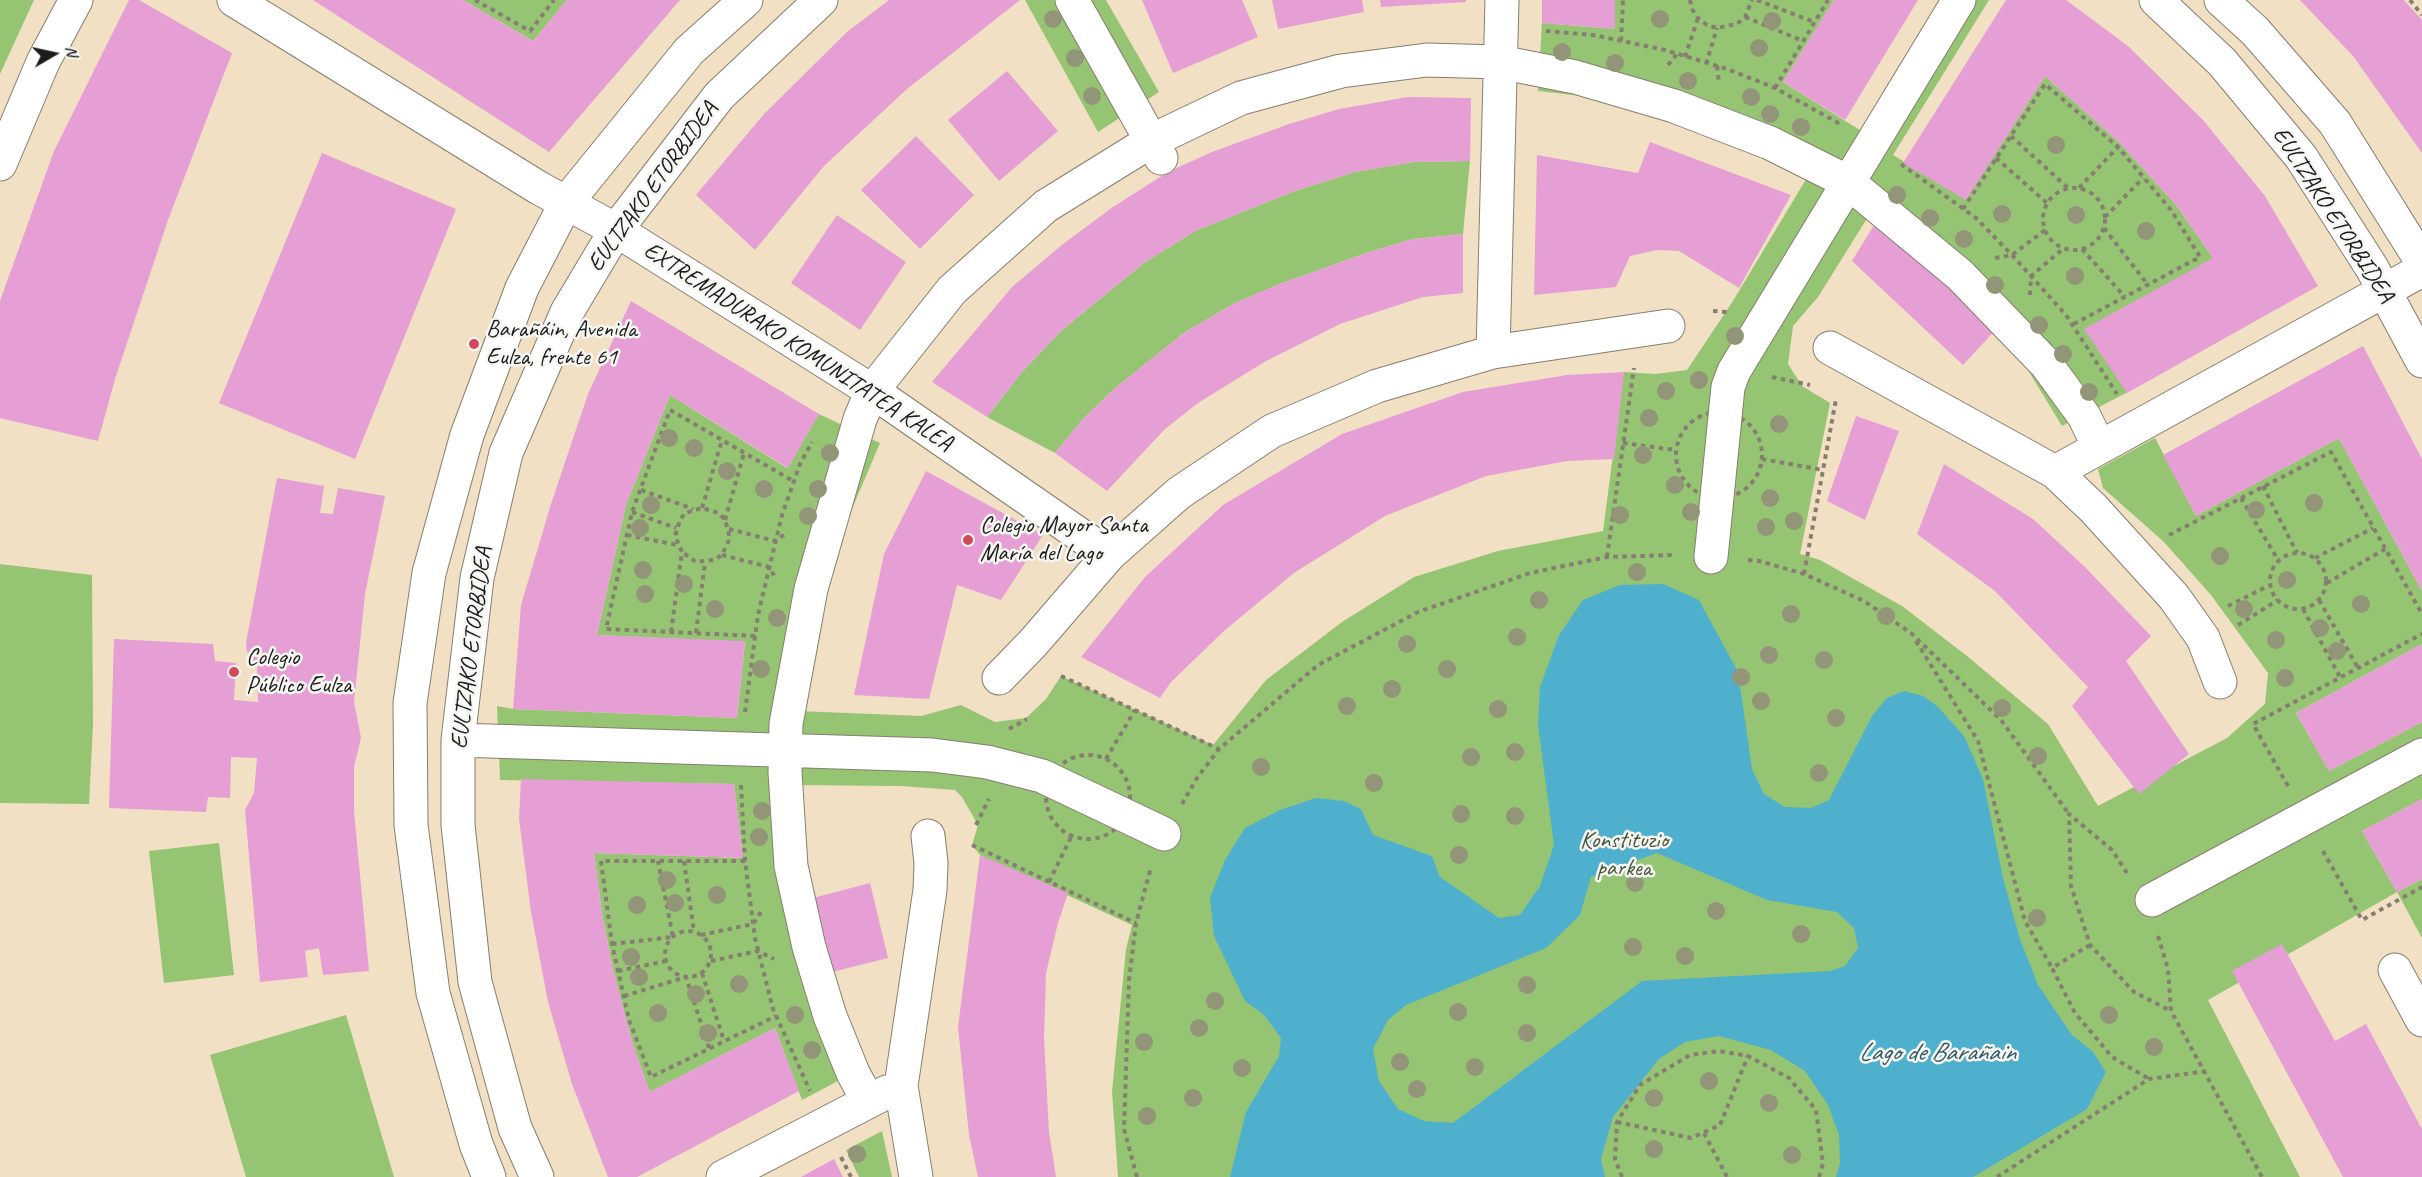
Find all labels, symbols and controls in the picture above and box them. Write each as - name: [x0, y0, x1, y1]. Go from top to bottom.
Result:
- north arrow: [24, 24, 84, 84]
- text: N: [61, 45, 82, 58]
- street label: EULTZAKO ETORBIDEA: [582, 96, 724, 278]
- street label: EULTZAKO ETORBIDEA: [2266, 122, 2400, 308]
- street label: EXTREMADURAKO KOMUNITATEA KALEA: [638, 236, 958, 458]
- place label: Barañáin, Avenida Eulza, frente 61: [486, 316, 637, 372]
- marker: Barañáin, Avenida Eulza, frente 61: [467, 337, 481, 351]
- place label: Colegio Mayor Santa María del Lago: [980, 512, 1148, 568]
- marker: Colegio Mayor Santa María del Lago: [961, 533, 975, 547]
- street label: EULTZAKO ETORBIDEA: [445, 546, 499, 750]
- place label: Colegio Público Eulza: [246, 644, 351, 700]
- marker: Colegio Público Eulza: [227, 665, 241, 679]
- park label: Konstituzio parkea: [1580, 827, 1668, 883]
- water label: Lago de Barañain: [1859, 1037, 2015, 1069]

